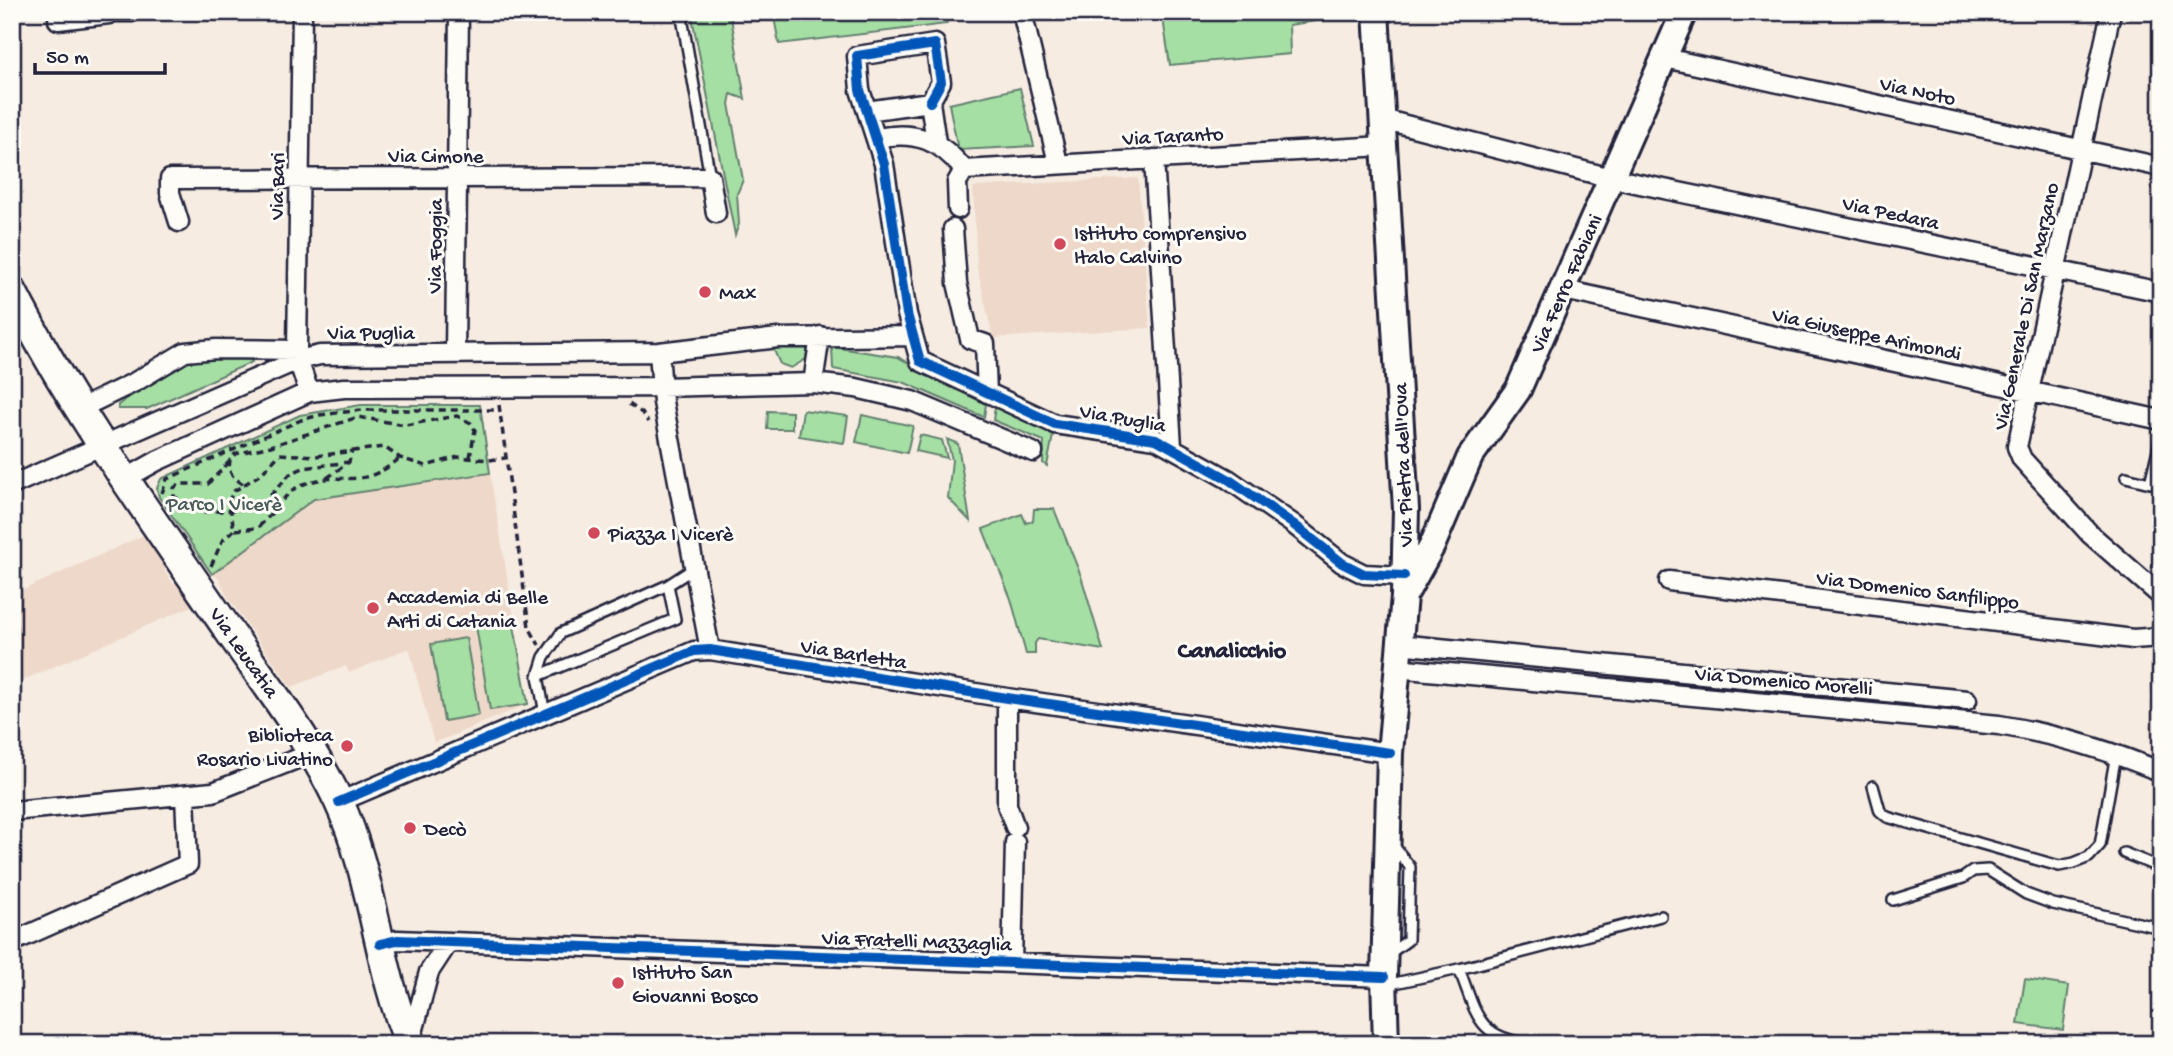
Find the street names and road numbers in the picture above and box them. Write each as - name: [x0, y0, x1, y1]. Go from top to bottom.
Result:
- street label: Via Noto: [1876, 73, 1958, 114]
- street label: Via Taranto: [1121, 123, 1224, 154]
- street label: Via Cimone: [387, 146, 485, 171]
- street label: Via Bari: [266, 152, 293, 221]
- street label: Via Generale Di San Marzano: [1990, 181, 2067, 434]
- street label: Via Pedara: [1839, 193, 1942, 238]
- street label: Via Foggia: [424, 197, 451, 295]
- street label: Via Ferro Fabiani: [1526, 211, 1610, 359]
- street label: Via Giuseppe Arimondi: [1769, 304, 1963, 369]
- street label: Via Puglia: [326, 323, 416, 348]
- street label: Via Pietra dell'Ova: [1390, 381, 1421, 548]
- street label: Via Puglia: [1076, 400, 1169, 441]
- street label: Via Domenico Sanfilippo: [1814, 568, 2020, 617]
- street label: Via Leucatia: [201, 603, 283, 705]
- street label: Via Barletta: [798, 636, 910, 677]
- street label: Via Domenico Morelli: [1693, 663, 1874, 704]
- street label: Via Fratelli Mazzaglia: [820, 928, 1014, 959]

